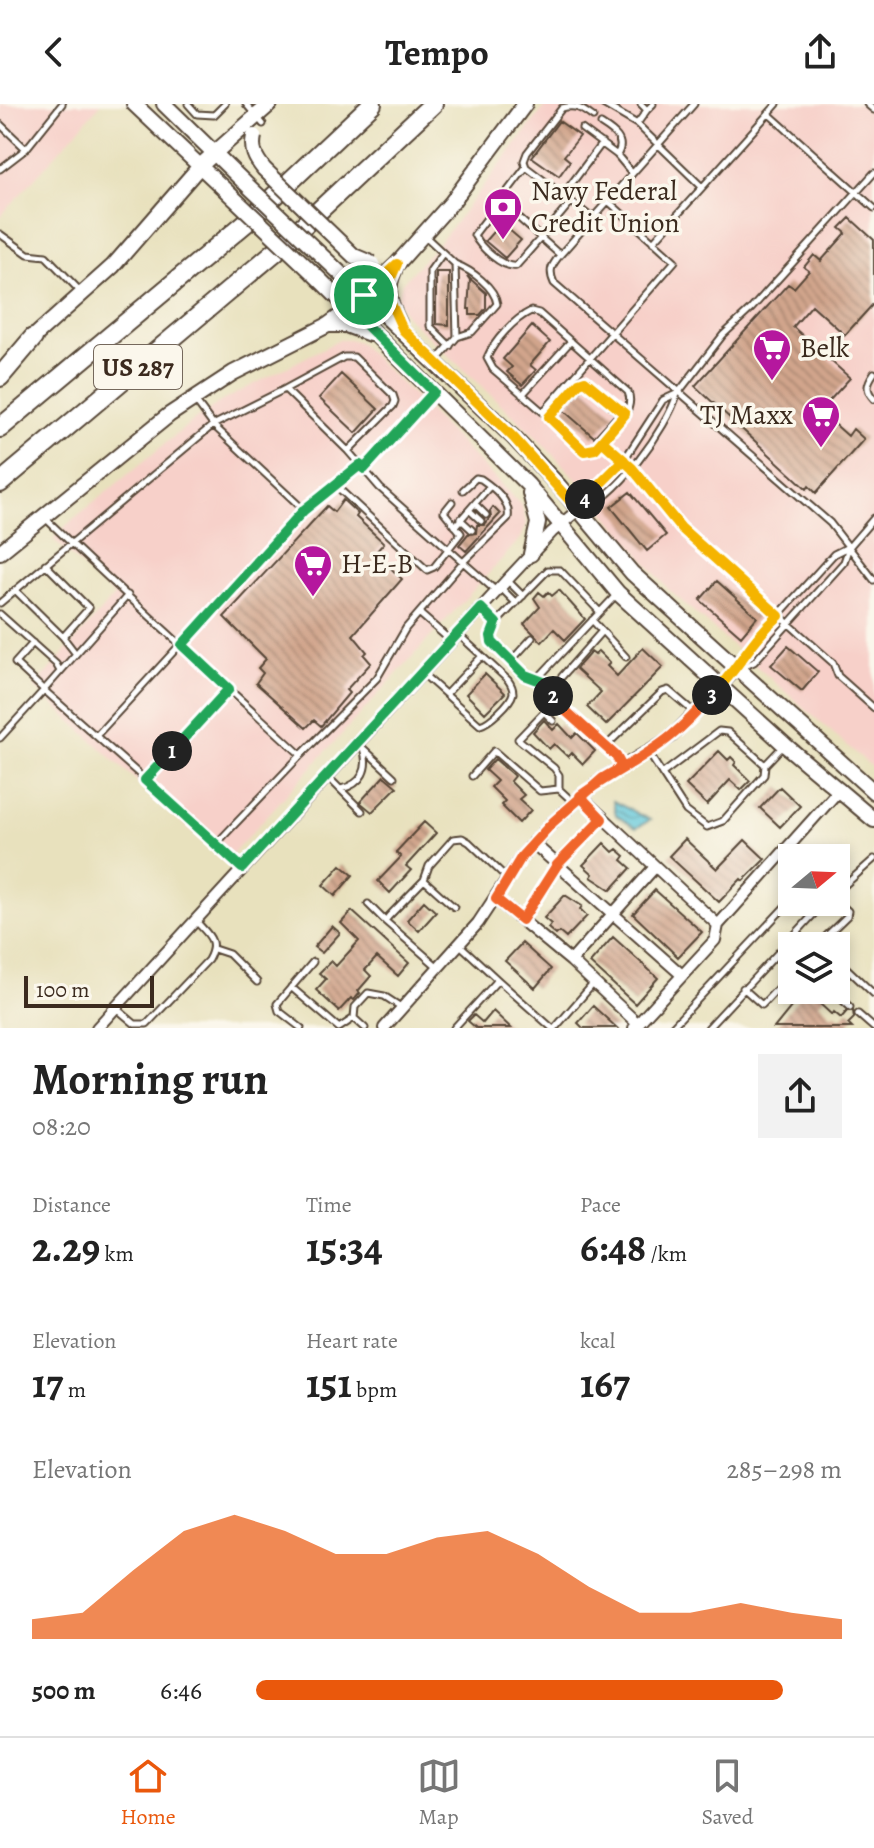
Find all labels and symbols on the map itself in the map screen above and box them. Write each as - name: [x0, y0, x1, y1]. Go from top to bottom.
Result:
- place label: Navy Federal Credit Union: [531, 172, 680, 242]
- bank icon: Navy Federal Credit Union: [482, 186, 524, 241]
- pin: [330, 261, 398, 329]
- supermarket icon: Belk: [751, 327, 793, 382]
- place label: Belk: [800, 329, 850, 367]
- road number: US 287: [94, 345, 182, 389]
- supermarket icon: TJ Maxx: [800, 394, 842, 449]
- place label: TJ Maxx: [700, 396, 794, 434]
- pin: 4: [565, 479, 605, 519]
- supermarket icon: H-E-B: [292, 543, 334, 598]
- place label: H-E-B: [341, 545, 413, 583]
- pin: 3: [692, 675, 732, 715]
- pin: 2: [533, 676, 573, 716]
- pin: 1: [152, 731, 192, 771]
- north arrow: [778, 844, 850, 916]
- scale bar: [24, 972, 154, 1008]

